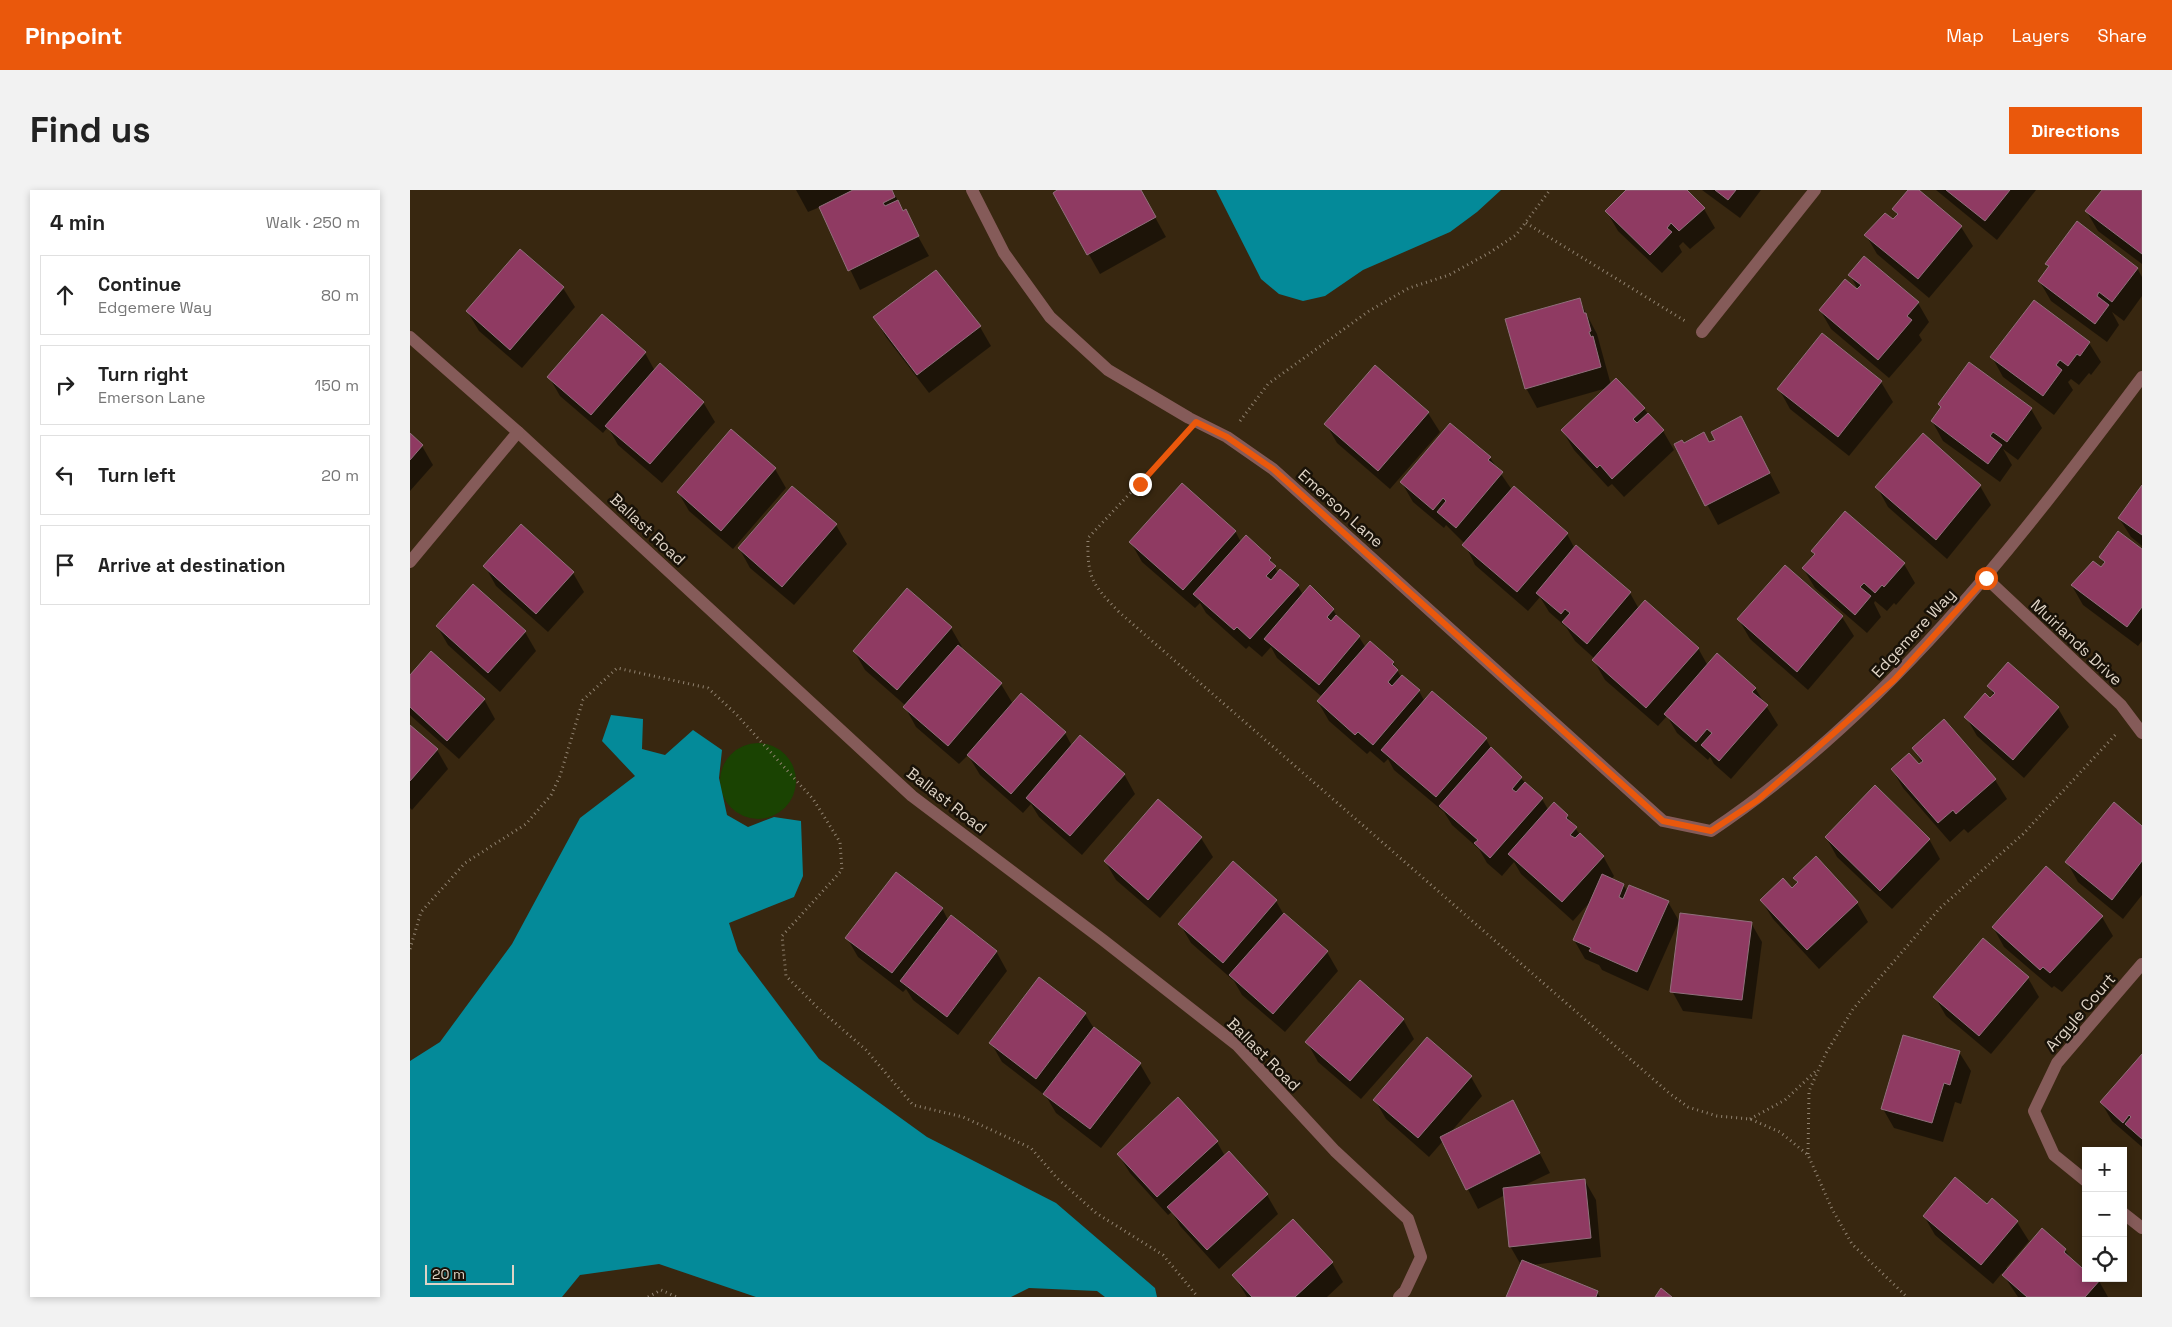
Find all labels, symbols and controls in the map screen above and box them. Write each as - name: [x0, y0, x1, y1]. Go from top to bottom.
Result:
- text: Pinpoint: [25, 20, 122, 51]
- text: Map: [1946, 24, 1984, 47]
- text: Layers: [2012, 24, 2069, 47]
- text: Share: [2097, 24, 2147, 47]
- button: Directions: [2009, 107, 2142, 154]
- text: Find us: [30, 108, 151, 152]
- text: 4 min: [50, 209, 105, 236]
- text: Walk · 250 m: [266, 212, 360, 233]
- text: Continue: [98, 272, 181, 297]
- icon: ahead: [51, 281, 79, 309]
- text: 80 m: [321, 285, 359, 306]
- text: Edgemere Way: [98, 297, 212, 318]
- text: Turn right: [98, 362, 188, 387]
- icon: right: [51, 371, 79, 399]
- text: 150 m: [315, 375, 359, 396]
- text: Emerson Lane: [98, 387, 206, 408]
- icon: left: [51, 461, 79, 489]
- text: Turn left: [98, 463, 176, 488]
- text: 20 m: [321, 465, 359, 486]
- street label: Emerson Lane: [1294, 465, 1388, 552]
- route end: [1129, 473, 1152, 496]
- street label: Ballast Road: [605, 489, 690, 570]
- icon: arrive: [51, 551, 79, 579]
- text: Arrive at destination: [98, 553, 286, 578]
- route start: [1975, 567, 1998, 590]
- street label: Edgemere Way: [1867, 584, 1960, 682]
- street label: Muirlands Drive: [2026, 595, 2127, 690]
- street label: Ballast Road: [903, 763, 991, 838]
- street label: Argyle Court: [2041, 969, 2120, 1056]
- street label: Ballast Road: [1222, 1013, 1305, 1096]
- map controls: [2082, 1147, 2127, 1282]
- button: +: [2082, 1147, 2127, 1192]
- button: −: [2082, 1192, 2127, 1237]
- button: locate: [2082, 1237, 2127, 1282]
- scale bar: [425, 1262, 514, 1285]
- text: 20 m: [432, 1265, 465, 1283]

